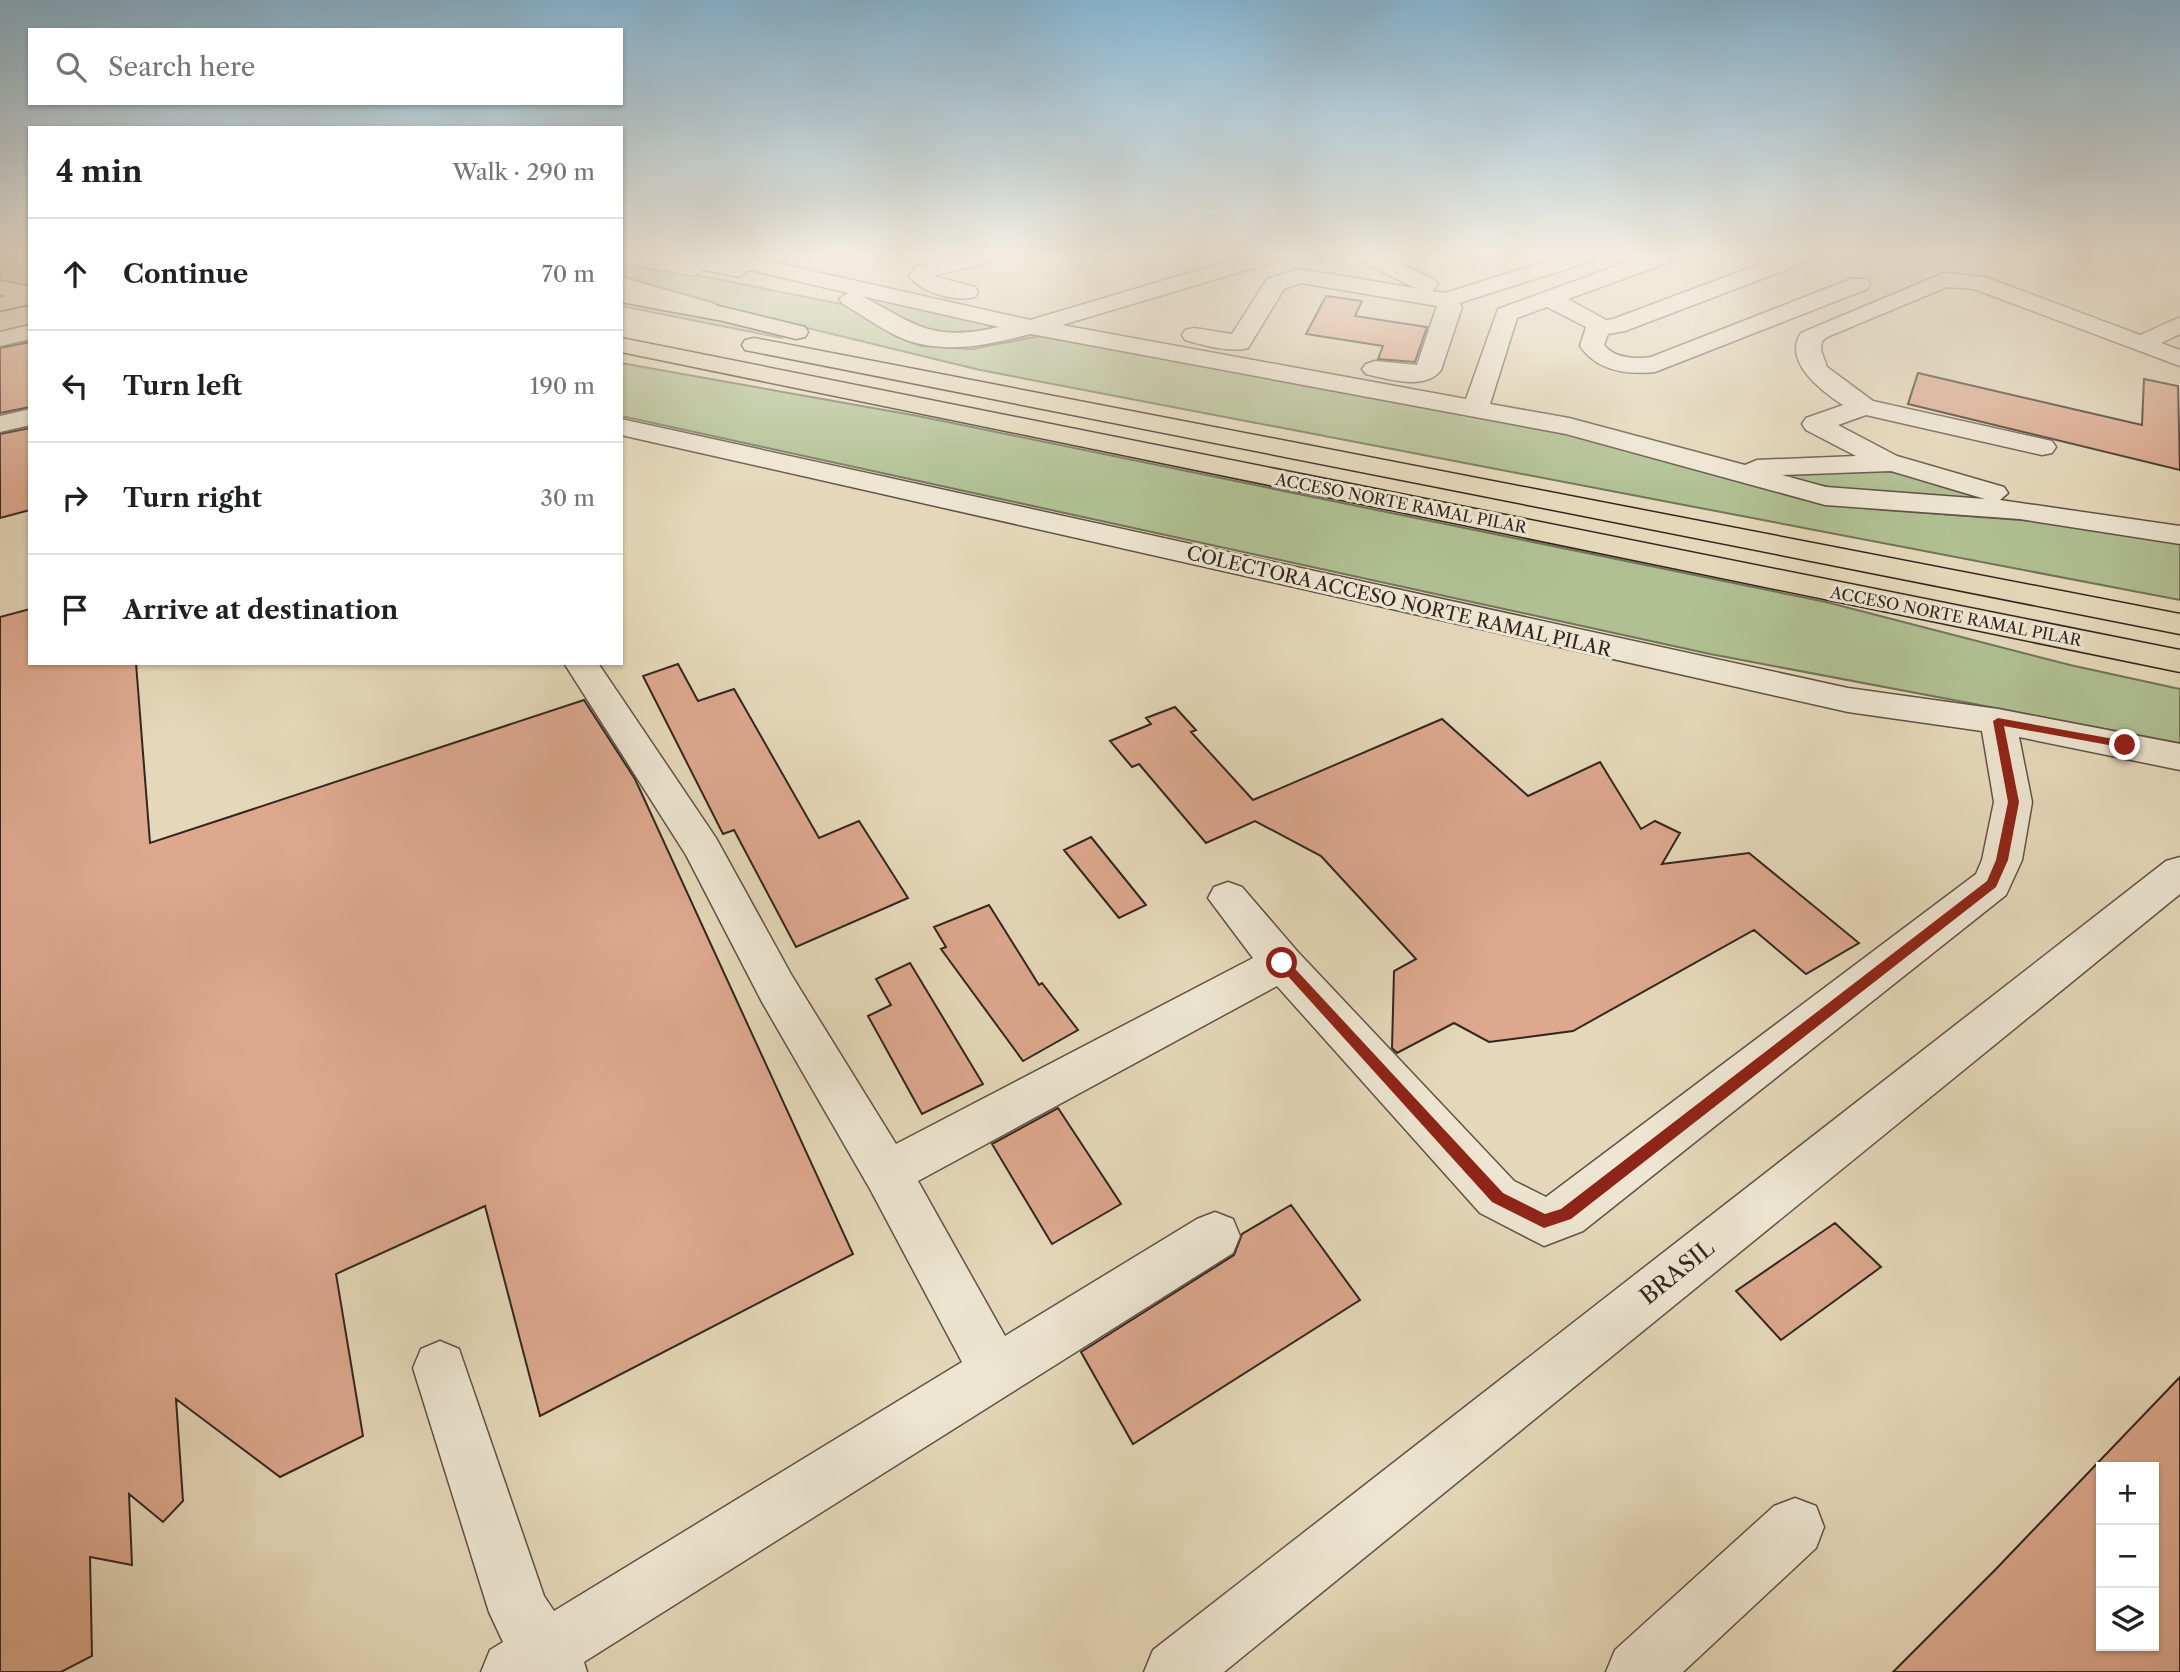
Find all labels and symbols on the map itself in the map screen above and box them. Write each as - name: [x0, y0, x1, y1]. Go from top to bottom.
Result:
- street label: ACCESO NORTE RAMAL PILAR: [1273, 469, 1530, 537]
- street label: COLECTORA ACCESO NORTE RAMAL PILAR: [1184, 541, 1615, 662]
- street label: ACCESO NORTE RAMAL PILAR: [1828, 582, 2085, 650]
- route end: [2109, 729, 2140, 760]
- route start: [1266, 947, 1297, 978]
- street label: BRASIL: [1634, 1234, 1720, 1310]

